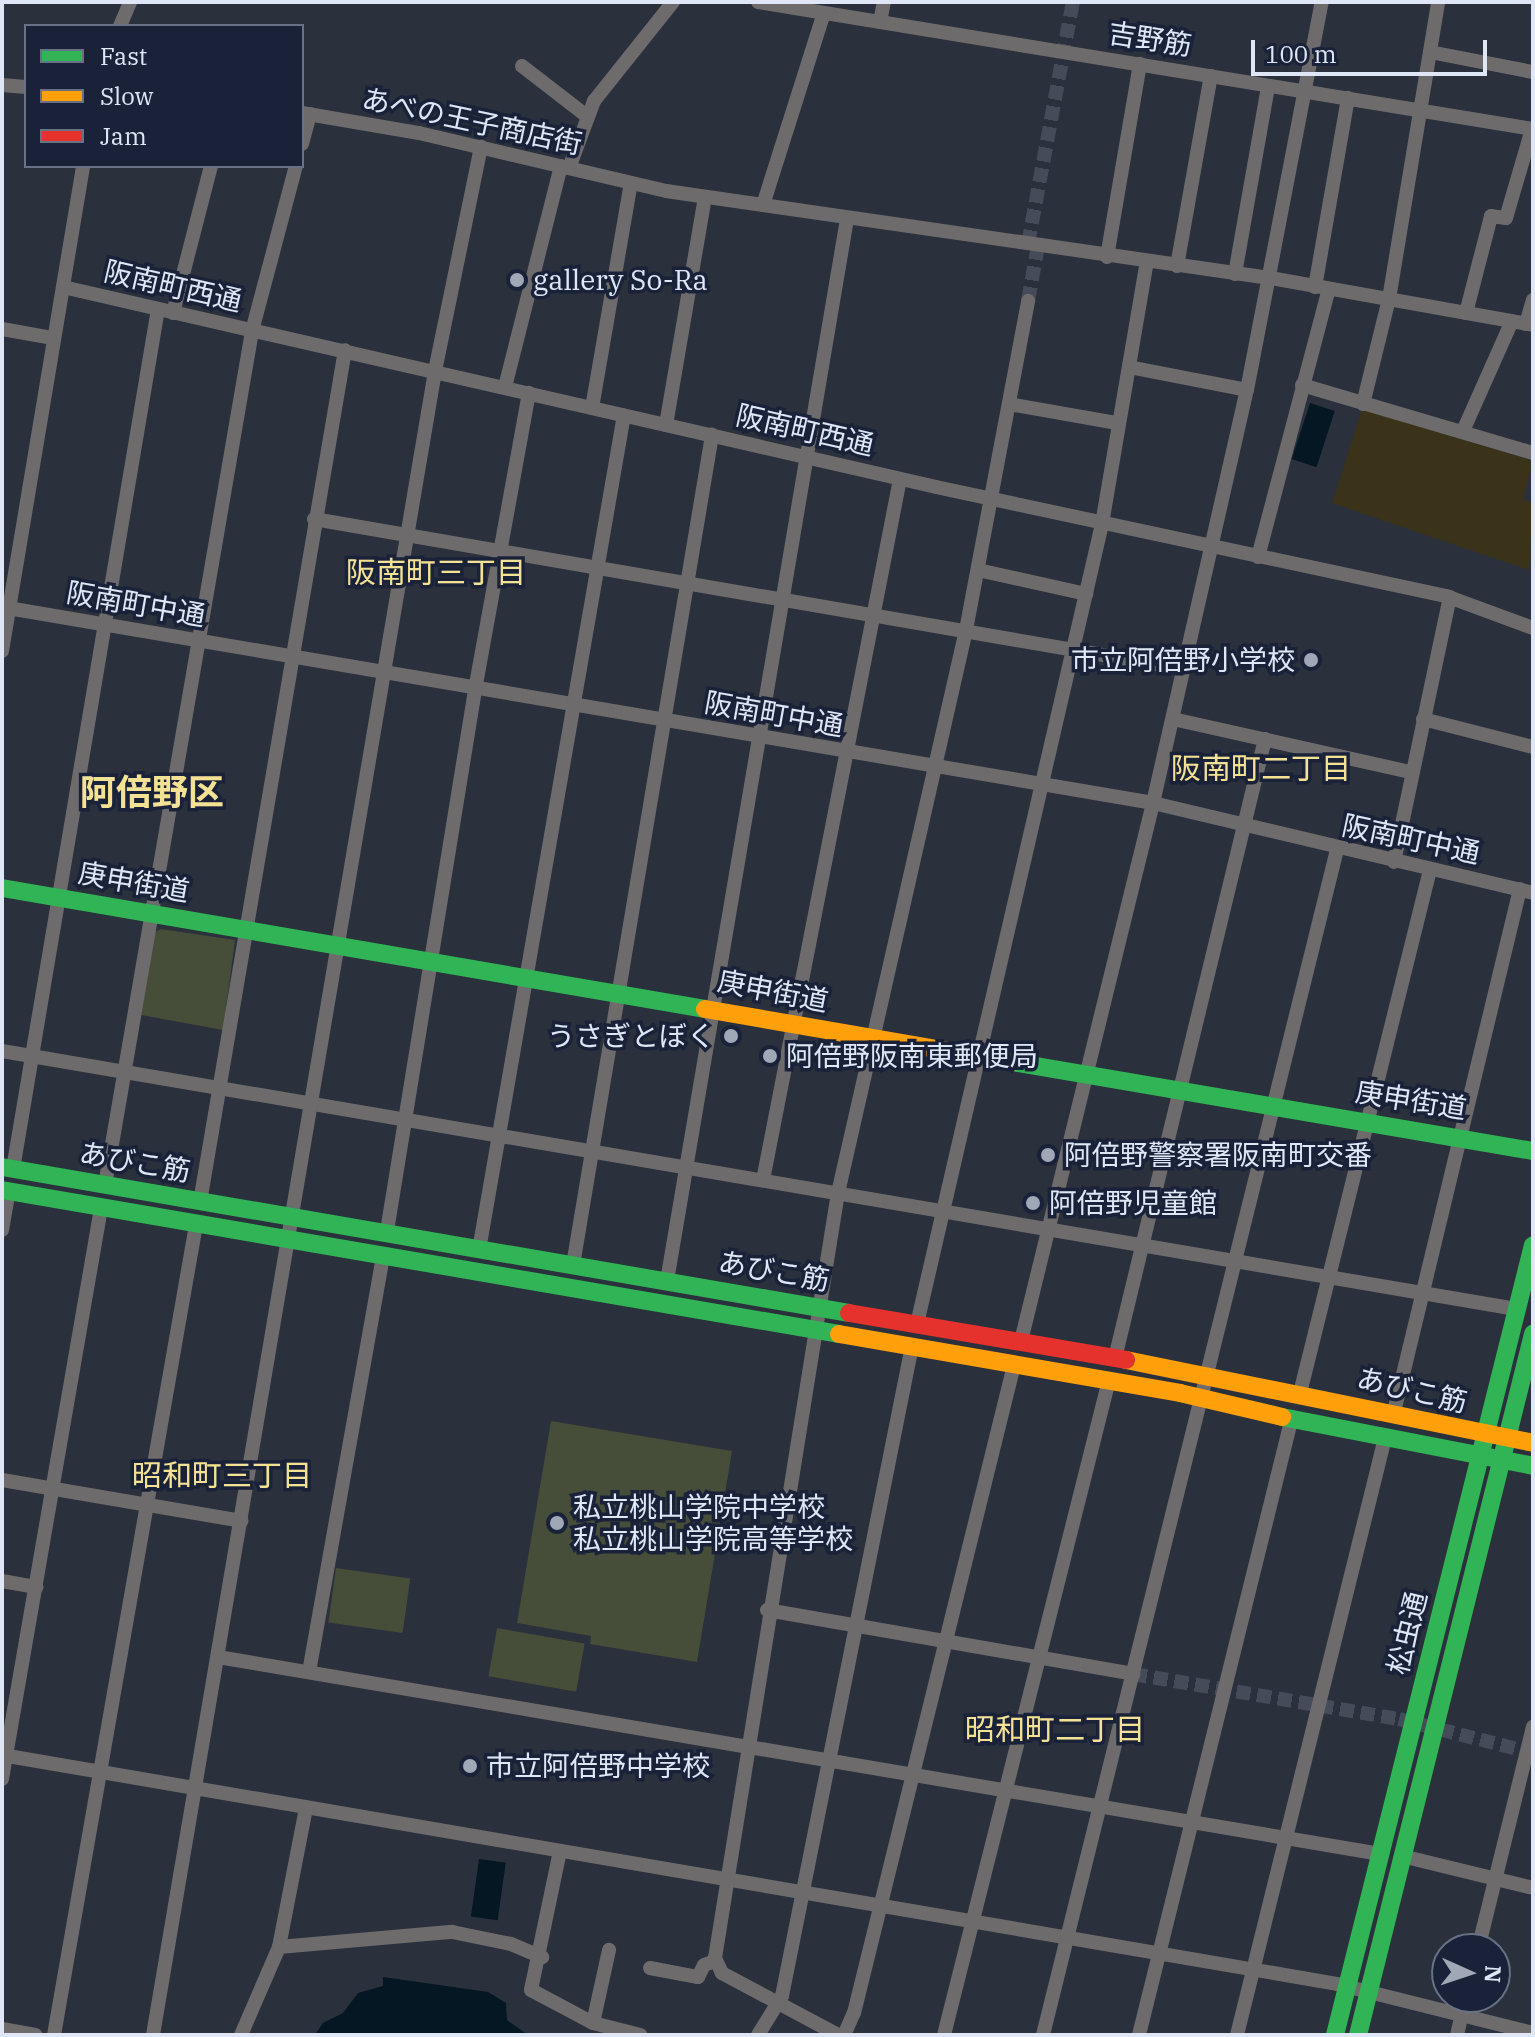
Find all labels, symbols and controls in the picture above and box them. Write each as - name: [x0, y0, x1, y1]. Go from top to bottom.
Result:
- street label: 吉野筋: [1106, 16, 1194, 62]
- legend: [24, 24, 304, 168]
- scale bar: [1255, 24, 1491, 74]
- text: 100 m: [1265, 38, 1337, 70]
- text: Fast: [100, 40, 147, 72]
- text: Slow: [100, 80, 153, 112]
- street label: あべの王子商店街: [359, 81, 585, 161]
- text: Jam: [100, 120, 147, 152]
- street label: 阪南町西通: [101, 254, 245, 318]
- place label: gallery So-Ra: [533, 263, 708, 297]
- marker: gallery So-Ra: [508, 271, 526, 289]
- street label: 阪南町西通: [733, 398, 877, 462]
- district label: 阪南町三丁目: [346, 554, 526, 590]
- street label: 阪南町中通: [64, 575, 208, 633]
- place label: 市立阿倍野小学校: [1071, 643, 1295, 677]
- marker: 市立阿倍野小学校: [1302, 651, 1320, 669]
- street label: 阪南町中通: [702, 685, 846, 743]
- district label: 阪南町二丁目: [1171, 750, 1351, 786]
- district label: 阿倍野区: [80, 770, 224, 814]
- street label: 阪南町中通: [1339, 808, 1483, 870]
- street label: 庚申街道: [76, 856, 192, 908]
- street label: 庚申街道: [715, 964, 831, 1018]
- place label: うさぎとぼく: [547, 1019, 715, 1053]
- marker: うさぎとぼく: [722, 1027, 740, 1045]
- place label: 阿倍野阪南東郵便局: [786, 1039, 1038, 1073]
- marker: 阿倍野阪南東郵便局: [761, 1047, 779, 1065]
- street label: 庚申街道: [1353, 1075, 1469, 1125]
- street label: あびこ筋: [77, 1136, 193, 1188]
- place label: 阿倍野警察署阪南町交番: [1064, 1138, 1372, 1172]
- marker: 阿倍野警察署阪南町交番: [1039, 1146, 1057, 1164]
- place label: 阿倍野児童館: [1049, 1186, 1217, 1220]
- marker: 阿倍野児童館: [1024, 1194, 1042, 1212]
- street label: あびこ筋: [716, 1245, 832, 1297]
- street label: あびこ筋: [1354, 1361, 1470, 1419]
- district label: 昭和町三丁目: [132, 1457, 312, 1493]
- place label: 私立桃山学院中学校 私立桃山学院高等学校: [573, 1490, 853, 1556]
- marker: 私立桃山学院中学校 私立桃山学院高等学校: [548, 1514, 566, 1532]
- street label: 松虫通: [1381, 1588, 1433, 1678]
- district label: 昭和町二丁目: [965, 1711, 1145, 1747]
- place label: 市立阿倍野中学校: [486, 1749, 710, 1783]
- marker: 市立阿倍野中学校: [461, 1757, 479, 1775]
- north arrow: [1431, 1933, 1511, 2013]
- text: N: [1479, 1965, 1508, 1984]

